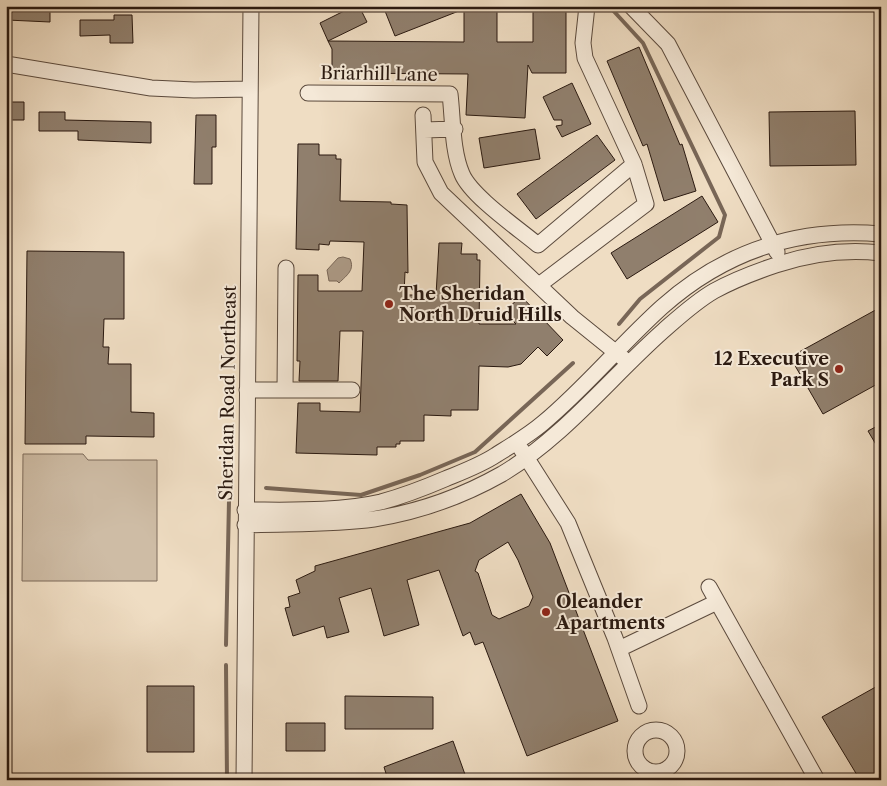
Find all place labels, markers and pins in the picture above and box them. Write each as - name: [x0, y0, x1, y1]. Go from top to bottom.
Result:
- place label: The Sheridan North Druid Hills: [399, 283, 562, 326]
- marker: The Sheridan North Druid Hills: [383, 298, 395, 310]
- place label: 12 Executive Park S: [714, 348, 829, 391]
- marker: 12 Executive Park S: [833, 363, 845, 375]
- place label: Oleander Apartments: [555, 591, 665, 634]
- marker: Oleander Apartments: [540, 606, 552, 618]

